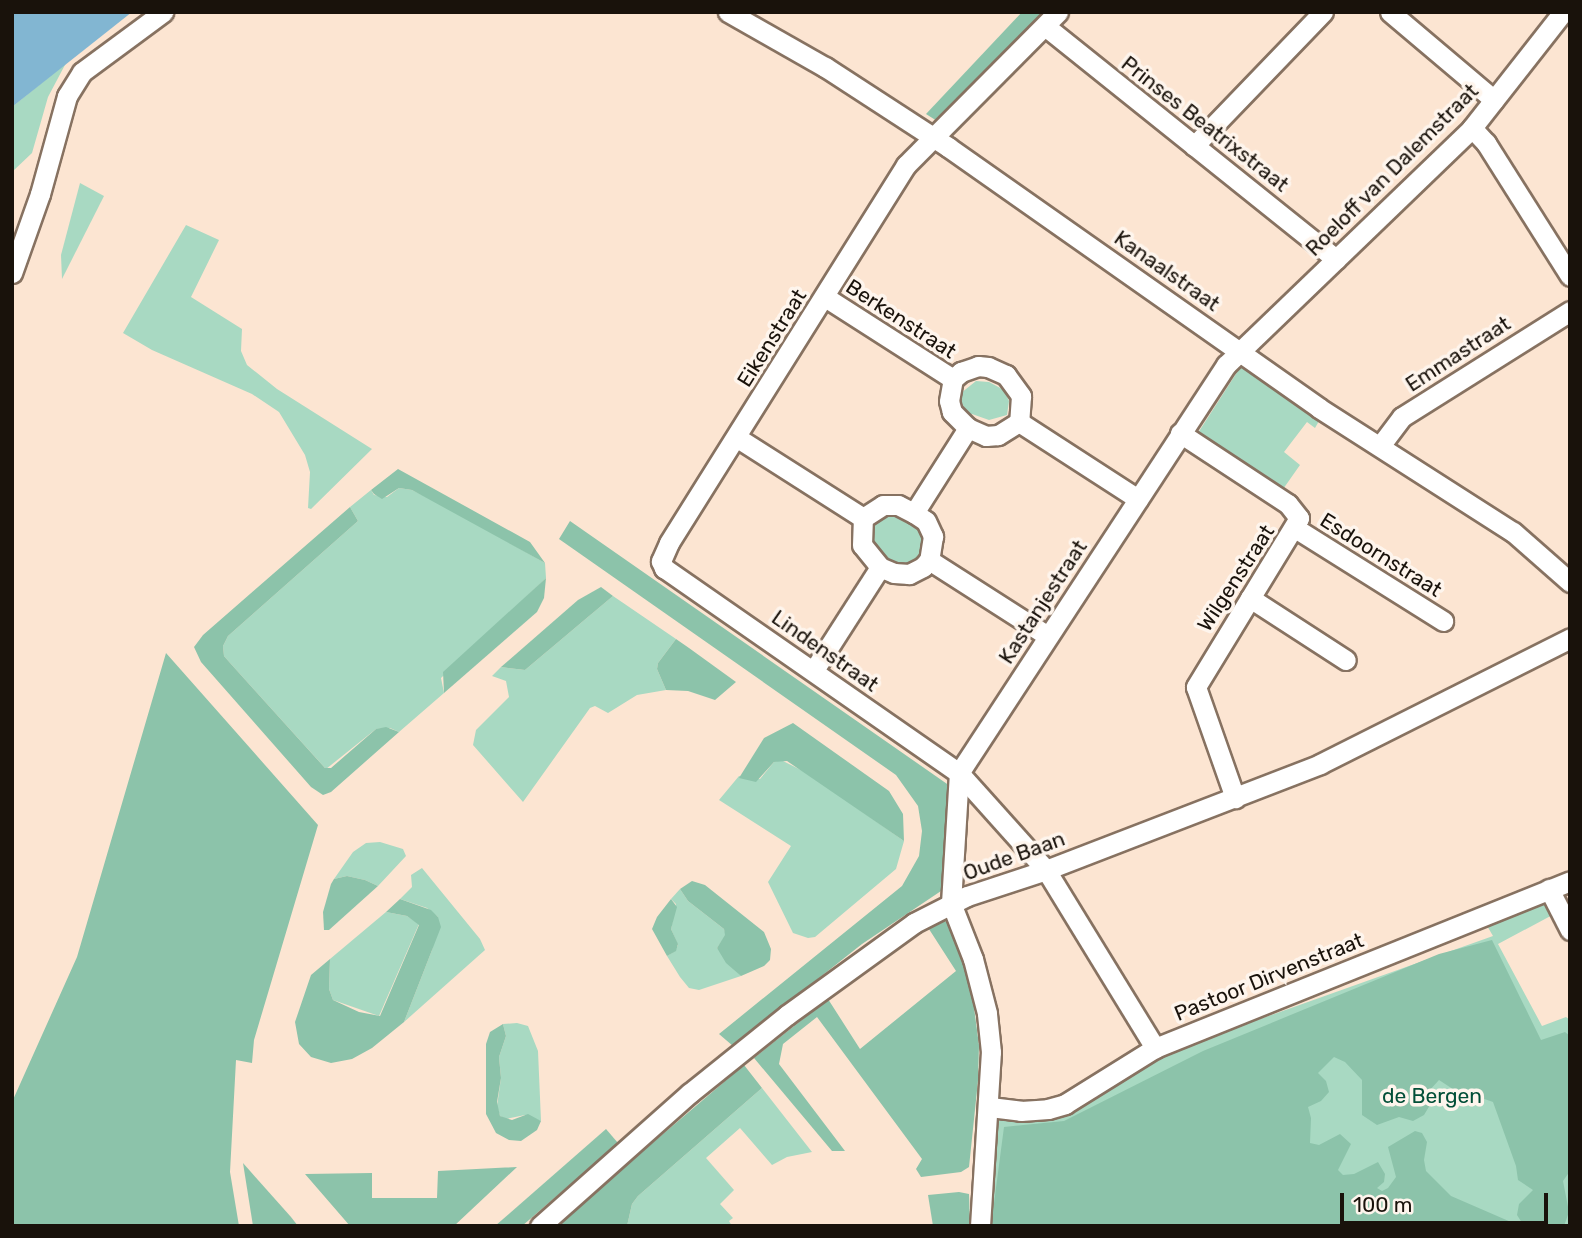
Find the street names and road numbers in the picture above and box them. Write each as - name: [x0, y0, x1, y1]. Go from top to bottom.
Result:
- street label: Prinses Beatrixstraat: [1116, 51, 1294, 197]
- street label: Roeloff van Dalemstraat: [1300, 78, 1484, 262]
- street label: Kanaalstraat: [1109, 225, 1225, 317]
- street label: Berkenstraat: [841, 274, 961, 364]
- street label: Eikenstraat: [732, 284, 812, 392]
- street label: Emmastraat: [1401, 311, 1515, 397]
- street label: Esdoornstraat: [1315, 508, 1447, 602]
- street label: Wilgenstraat: [1192, 520, 1280, 636]
- street label: Kastanjestraat: [994, 535, 1092, 669]
- street label: Lindenstraat: [767, 605, 883, 697]
- street label: Oude Baan: [960, 826, 1068, 886]
- street label: Pastoor Dirvenstraat: [1171, 927, 1367, 1027]

